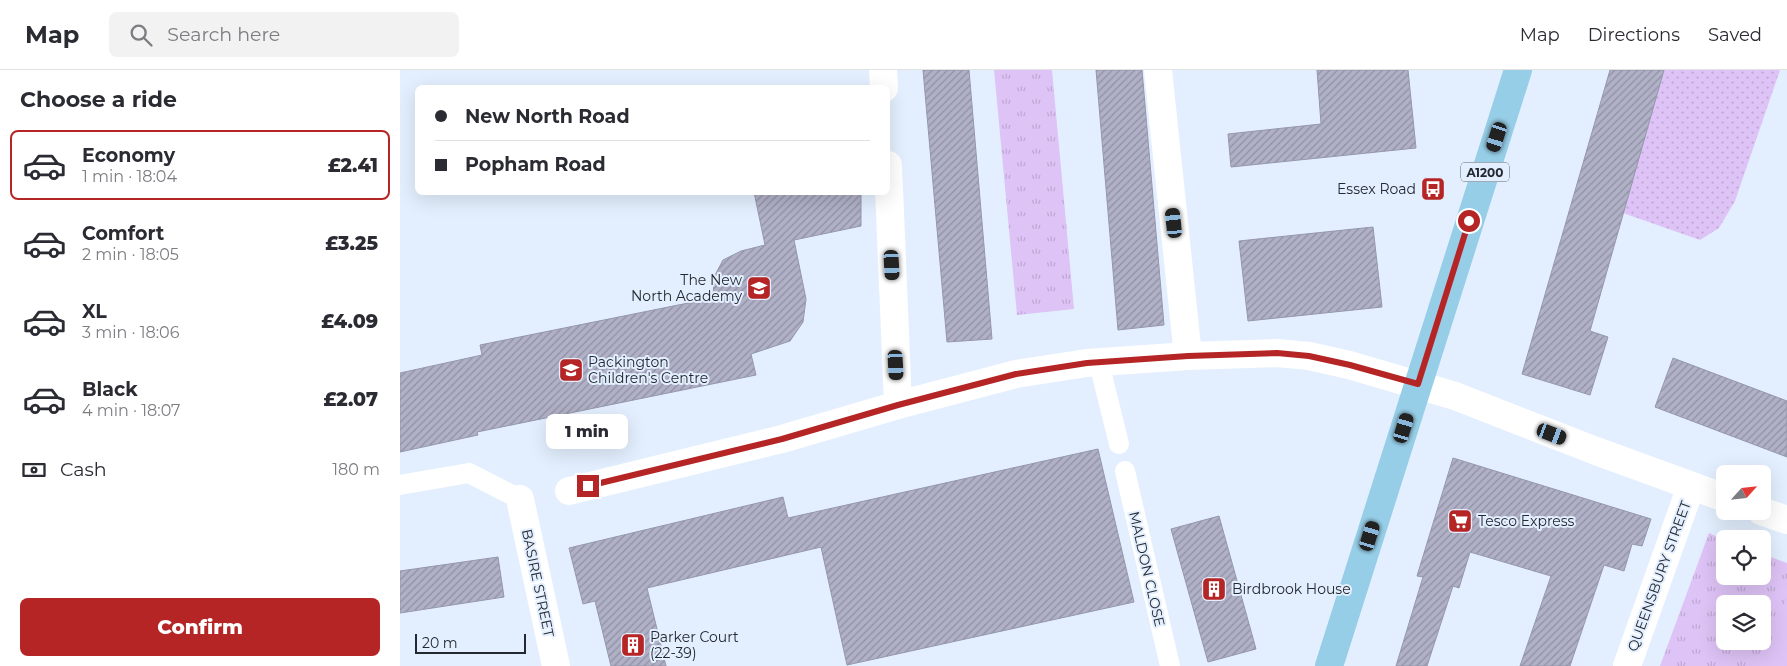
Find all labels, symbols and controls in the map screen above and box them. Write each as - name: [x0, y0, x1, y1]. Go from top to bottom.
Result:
- search box: [109, 12, 459, 57]
- text: Map: [25, 20, 79, 49]
- icon: search: [127, 21, 155, 49]
- text: Search here: [167, 23, 280, 46]
- text: Map: [1520, 24, 1560, 46]
- text: Directions: [1588, 24, 1680, 46]
- text: Saved: [1708, 24, 1762, 46]
- text: Choose a ride: [20, 86, 177, 113]
- text: New North Road: [465, 105, 630, 128]
- car: [1485, 120, 1508, 154]
- icon: car: [22, 143, 67, 188]
- text: Economy: [82, 144, 175, 167]
- text: Popham Road: [465, 153, 606, 176]
- text: £2.41: [328, 154, 378, 177]
- road number: A1200: [1461, 162, 1509, 181]
- text: 1 min · 18:04: [82, 167, 177, 186]
- bus stop icon: Essex Road: [1420, 176, 1446, 202]
- place label: Essex Road: [1337, 180, 1416, 198]
- car: [1164, 207, 1183, 239]
- route start: [1458, 210, 1480, 232]
- icon: car: [22, 221, 67, 266]
- text: Comfort: [82, 222, 164, 245]
- text: £3.25: [325, 232, 378, 255]
- text: 2 min · 18:05: [82, 245, 179, 264]
- car: [883, 250, 900, 280]
- place label: The New North Academy: [631, 271, 743, 305]
- school or university icon: The New North Academy: [746, 275, 772, 301]
- icon: car: [22, 299, 67, 344]
- text: XL: [82, 300, 107, 323]
- text: £4.09: [321, 310, 378, 333]
- text: 3 min · 18:06: [82, 323, 179, 342]
- car: [887, 350, 904, 380]
- place label: Packington Children's Centre: [588, 353, 708, 387]
- school or university icon: Packington Children's Centre: [558, 357, 584, 383]
- icon: car: [22, 377, 67, 422]
- text: Black: [82, 378, 138, 401]
- text: £2.07: [324, 388, 378, 411]
- text: 4 min · 18:07: [82, 401, 181, 420]
- car: [1392, 411, 1415, 445]
- callout: 1 min: [547, 414, 629, 448]
- text: 1 min: [565, 422, 609, 441]
- car: [1535, 422, 1568, 446]
- icon: cash: [20, 456, 48, 484]
- text: Cash: [60, 458, 107, 481]
- text: 180 m: [332, 460, 380, 479]
- north arrow: [1716, 465, 1771, 520]
- map controls: [1716, 465, 1771, 650]
- route end: [577, 475, 599, 497]
- street label: QUEENSBURY STREET: [1623, 498, 1695, 654]
- supermarket icon: Tesco Express: [1447, 508, 1473, 534]
- street label: MALDON CLOSE: [1125, 510, 1169, 628]
- place label: Tesco Express: [1478, 512, 1575, 530]
- car: [1358, 519, 1381, 553]
- street label: BASIRE STREET: [518, 527, 558, 639]
- button: locate: [1716, 530, 1771, 585]
- building icon: Birdbrook House: [1201, 576, 1227, 602]
- place label: Birdbrook House: [1232, 580, 1351, 598]
- button: layers: [1716, 595, 1771, 650]
- button: Confirm: [20, 598, 380, 656]
- place label: Parker Court (22-39): [650, 628, 739, 662]
- scale bar: [415, 631, 526, 654]
- building icon: Parker Court (22-39): [620, 632, 646, 658]
- text: 20 m: [422, 634, 458, 652]

